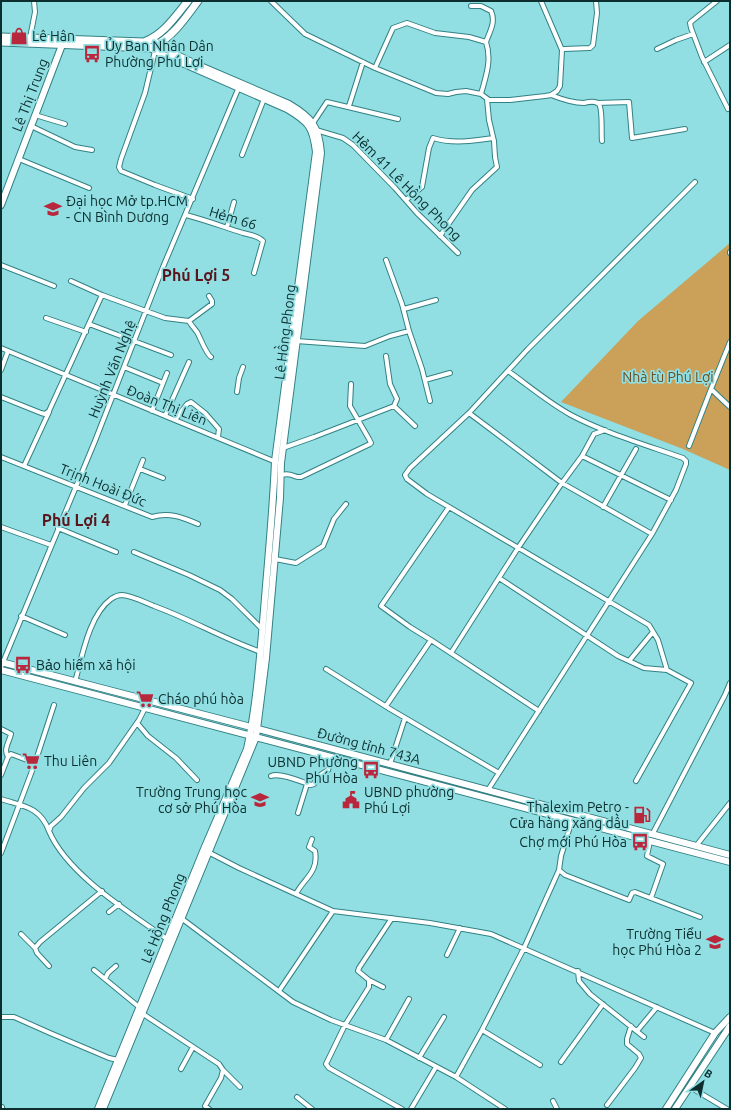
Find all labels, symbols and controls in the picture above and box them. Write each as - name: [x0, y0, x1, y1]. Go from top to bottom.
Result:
- shop icon: Lê Hân: [9, 26, 29, 46]
- place label: Lê Hân: [32, 28, 75, 44]
- place label: Ủy Ban Nhân Dân Phường Phú Lợi: [105, 37, 214, 70]
- bus stop icon: Ủy Ban Nhân Dân Phường Phú Lợi: [82, 44, 102, 64]
- street label: Lê Thị Trung: [9, 56, 51, 134]
- street label: Hẻm 41 Lê Hồng Phong: [349, 126, 467, 244]
- place label: Đại học Mở tp.HCM - CN Bình Dương: [66, 193, 188, 225]
- school or university icon: Đại học Mở tp.HCM - CN Bình Dương: [43, 199, 63, 219]
- street label: Hẻm 66: [207, 203, 259, 233]
- district label: Phú Lợi 5: [162, 266, 230, 284]
- street label: Lê Hồng Phong: [269, 283, 299, 381]
- street label: Huỳnh Văn Nghệ: [85, 318, 139, 420]
- park label: Nhà tù Phú Lợi: [622, 369, 714, 385]
- street label: Đoàn Thị Liên: [124, 382, 210, 428]
- street label: Trịnh Hoài Đức: [57, 460, 149, 510]
- district label: Phú Lợi 4: [42, 511, 110, 529]
- bus stop icon: Bảo hiểm xã hội: [13, 655, 33, 675]
- place label: Bảo hiểm xã hội: [36, 657, 136, 673]
- supermarket icon: Cháo phú hòa: [135, 689, 155, 709]
- place label: Cháo phú hòa: [158, 691, 244, 707]
- street label: Đường tỉnh 743A: [316, 725, 422, 767]
- supermarket icon: Thu Liên: [21, 751, 41, 771]
- place label: Thu Liên: [44, 753, 97, 769]
- place label: UBND Phường Phú Hòa: [268, 754, 358, 786]
- bus stop icon: UBND Phường Phú Hòa: [361, 760, 381, 780]
- place label: Trường Trung học cơ sở Phú Hòa: [136, 784, 247, 816]
- place label: UBND phường Phú Lợi: [364, 784, 454, 816]
- school or university icon: Trường Trung học cơ sở Phú Hòa: [250, 790, 270, 810]
- public building icon: UBND phường Phú Lợi: [341, 790, 361, 810]
- place label: Thalexim Petro - Cửa hàng xăng dầu: [509, 799, 629, 831]
- fuel station icon: Thalexim Petro - Cửa hàng xăng dầu: [632, 805, 652, 825]
- bus stop icon: Chợ mới Phú Hòa: [630, 832, 650, 852]
- place label: Chợ mới Phú Hòa: [519, 834, 627, 850]
- street label: Lê Hồng Phong: [135, 870, 188, 965]
- place label: Trường Tiểu học Phú Hòa 2: [612, 926, 702, 958]
- school or university icon: Trường Tiểu học Phú Hòa 2: [705, 932, 725, 952]
- north arrow: [683, 1062, 723, 1102]
- text: B: [702, 1067, 715, 1081]

